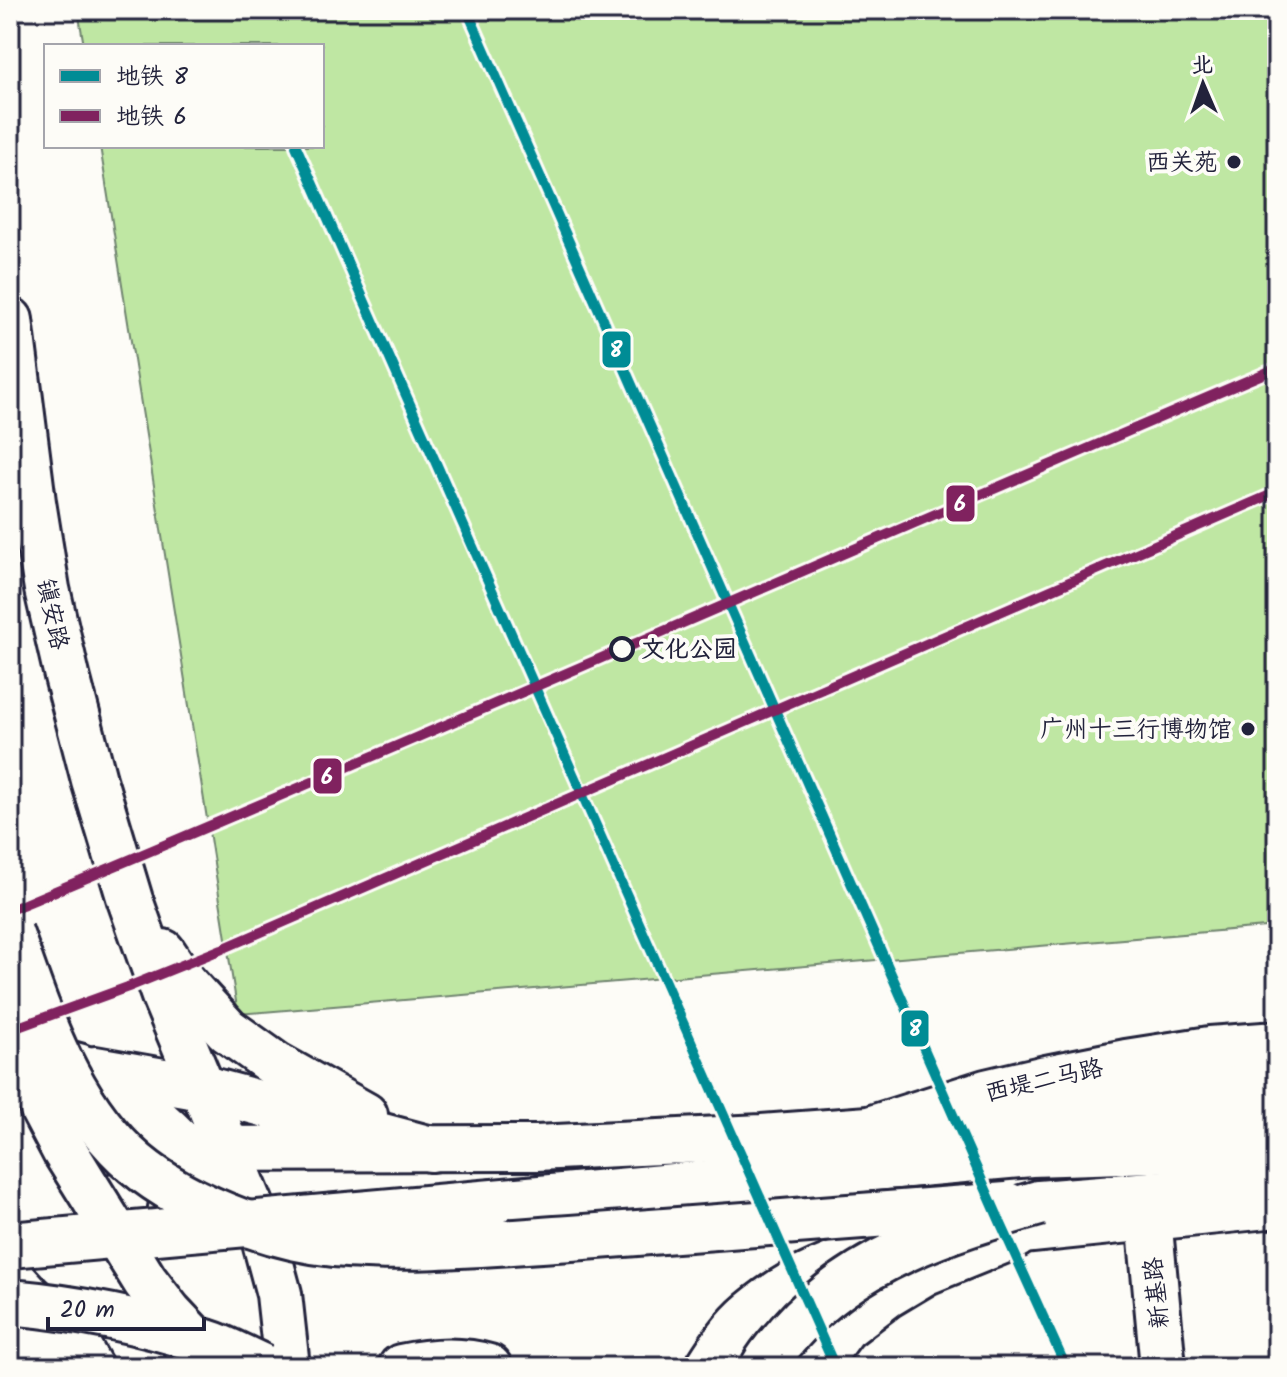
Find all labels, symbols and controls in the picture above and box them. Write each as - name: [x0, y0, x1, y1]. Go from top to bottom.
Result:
- legend: [44, 44, 324, 148]
- north arrow: [1163, 44, 1243, 124]
- text: 北: [1191, 49, 1214, 84]
- text: 地铁 8: [116, 58, 189, 97]
- text: 地铁 6: [116, 98, 187, 137]
- place label: 西关苑: [1146, 144, 1218, 183]
- marker: 西关苑: [1225, 153, 1243, 171]
- line badge: 8: [601, 330, 632, 369]
- text: 8: [610, 334, 624, 369]
- line badge: 6: [945, 484, 976, 523]
- text: 6: [954, 488, 966, 523]
- street label: 镇安路: [25, 575, 78, 654]
- place label: 文化公园: [641, 631, 737, 670]
- marker: 文化公园: [610, 637, 634, 661]
- place label: 广州十三行博物馆: [1040, 711, 1232, 750]
- marker: 广州十三行博物馆: [1239, 720, 1257, 738]
- line badge: 6: [312, 757, 343, 795]
- text: 6: [321, 761, 333, 796]
- line badge: 8: [900, 1009, 930, 1048]
- text: 8: [909, 1013, 923, 1048]
- street label: 西堤二马路: [981, 1049, 1107, 1114]
- street label: 新基路: [1134, 1255, 1181, 1331]
- scale bar: [48, 1281, 204, 1331]
- text: 20 m: [60, 1291, 115, 1330]

